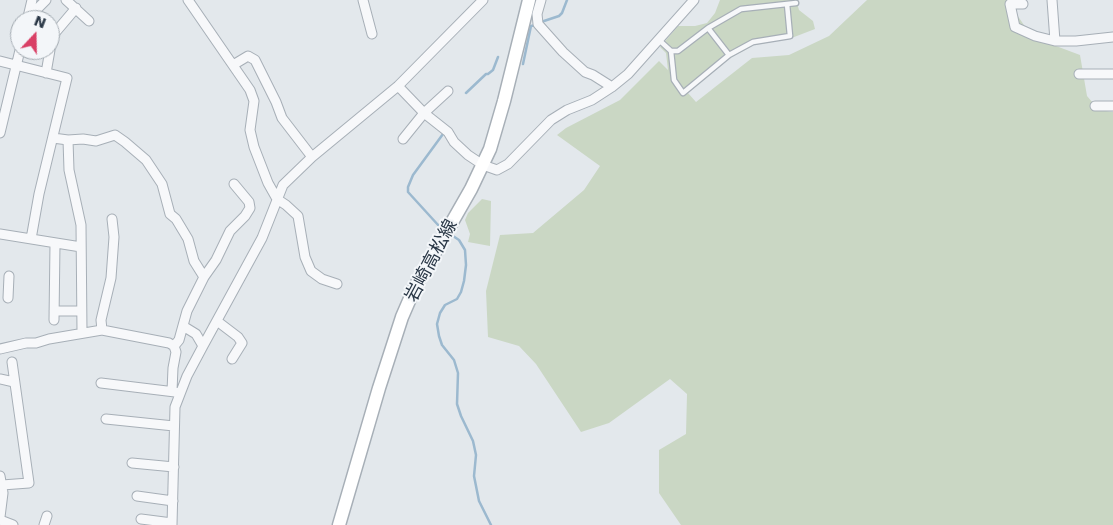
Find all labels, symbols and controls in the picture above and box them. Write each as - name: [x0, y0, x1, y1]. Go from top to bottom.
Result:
- north arrow: [10, 10, 60, 60]
- text: N: [32, 12, 48, 31]
- street label: 岩崎高松線: [401, 216, 463, 306]

